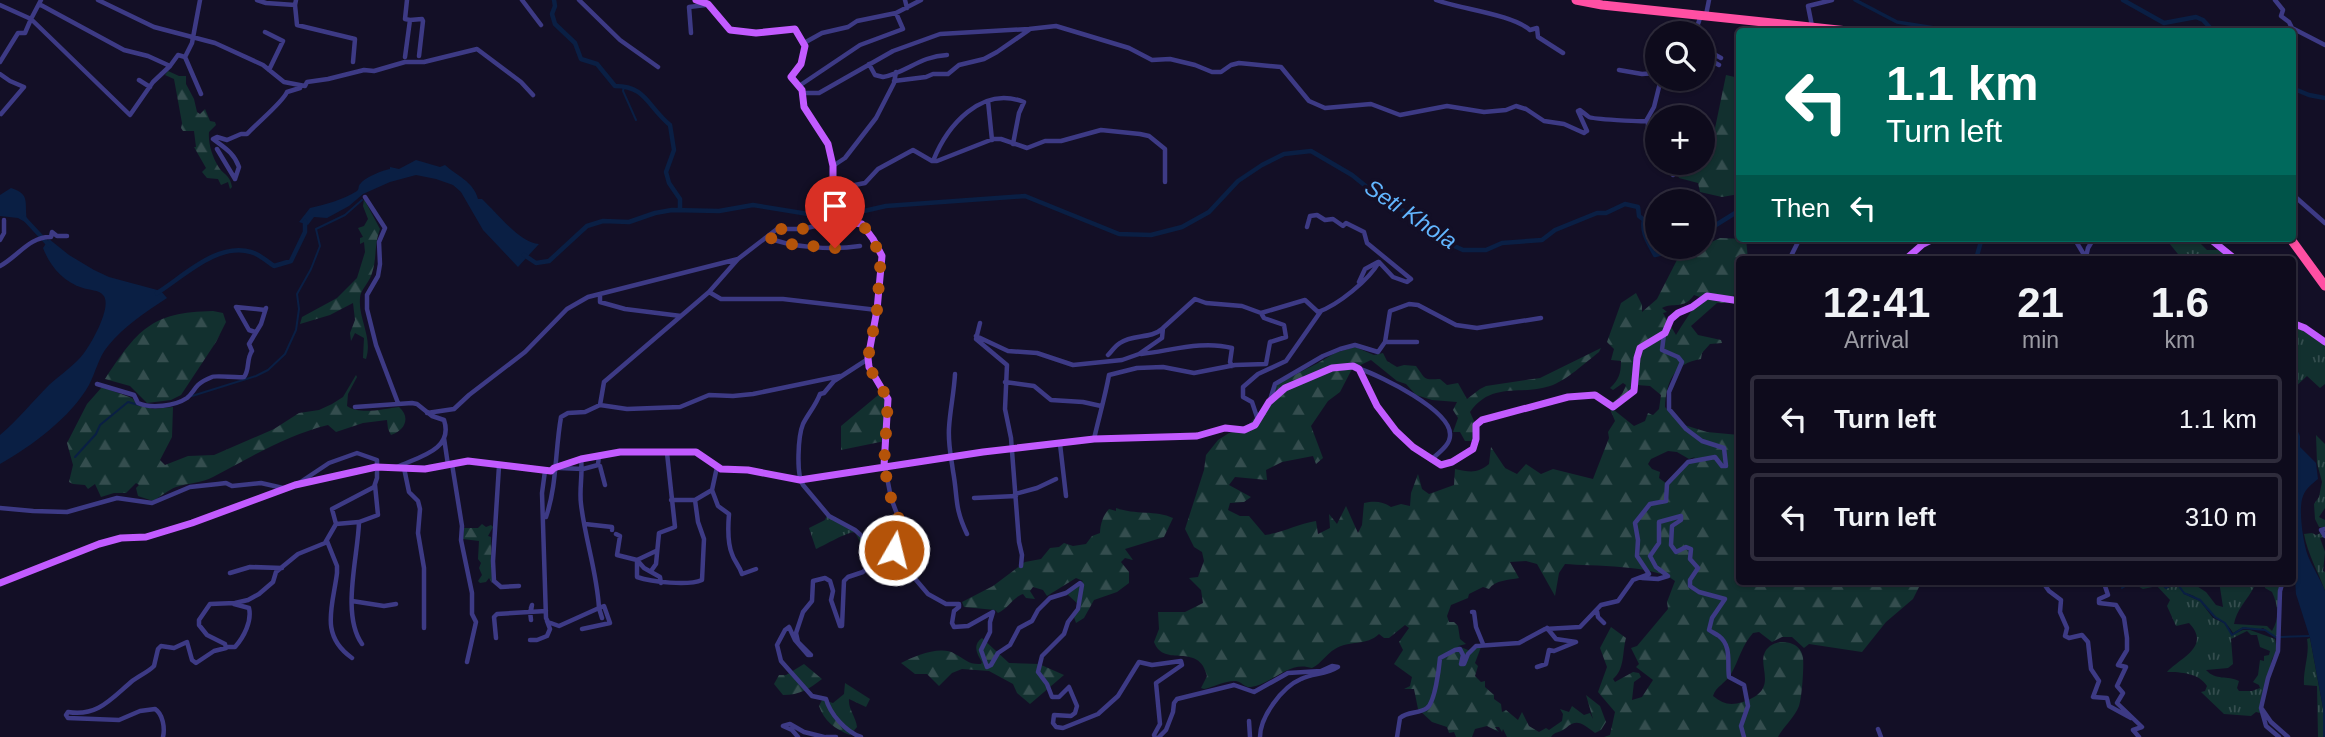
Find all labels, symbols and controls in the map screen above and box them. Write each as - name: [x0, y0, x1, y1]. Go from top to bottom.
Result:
- map controls: [1645, 21, 1715, 259]
- button: search: [1645, 21, 1715, 91]
- icon: left: [1771, 56, 1862, 147]
- text: 1.1 km: [1886, 56, 2039, 110]
- button: +: [1645, 105, 1715, 175]
- text: Turn left: [1886, 113, 2002, 149]
- water label: Seti Khola: [1360, 174, 1462, 254]
- pin: [805, 176, 865, 248]
- icon: arrive: [816, 187, 854, 225]
- button: −: [1645, 189, 1715, 259]
- icon: left: [1844, 189, 1882, 227]
- text: Then: [1771, 193, 1830, 223]
- text: 12:41: [1823, 279, 1930, 326]
- text: 21: [2017, 279, 2064, 326]
- text: 1.6: [2151, 279, 2209, 326]
- text: Arrival: [1844, 327, 1909, 353]
- text: min: [2022, 327, 2059, 353]
- text: km: [2165, 327, 2195, 353]
- icon: left: [1775, 400, 1813, 438]
- text: Turn left: [1834, 404, 1936, 434]
- text: 1.1 km: [2179, 404, 2257, 434]
- icon: left: [1775, 498, 1813, 536]
- text: Turn left: [1834, 502, 1936, 532]
- text: 310 m: [2185, 502, 2257, 532]
- position arrow: [857, 513, 931, 587]

